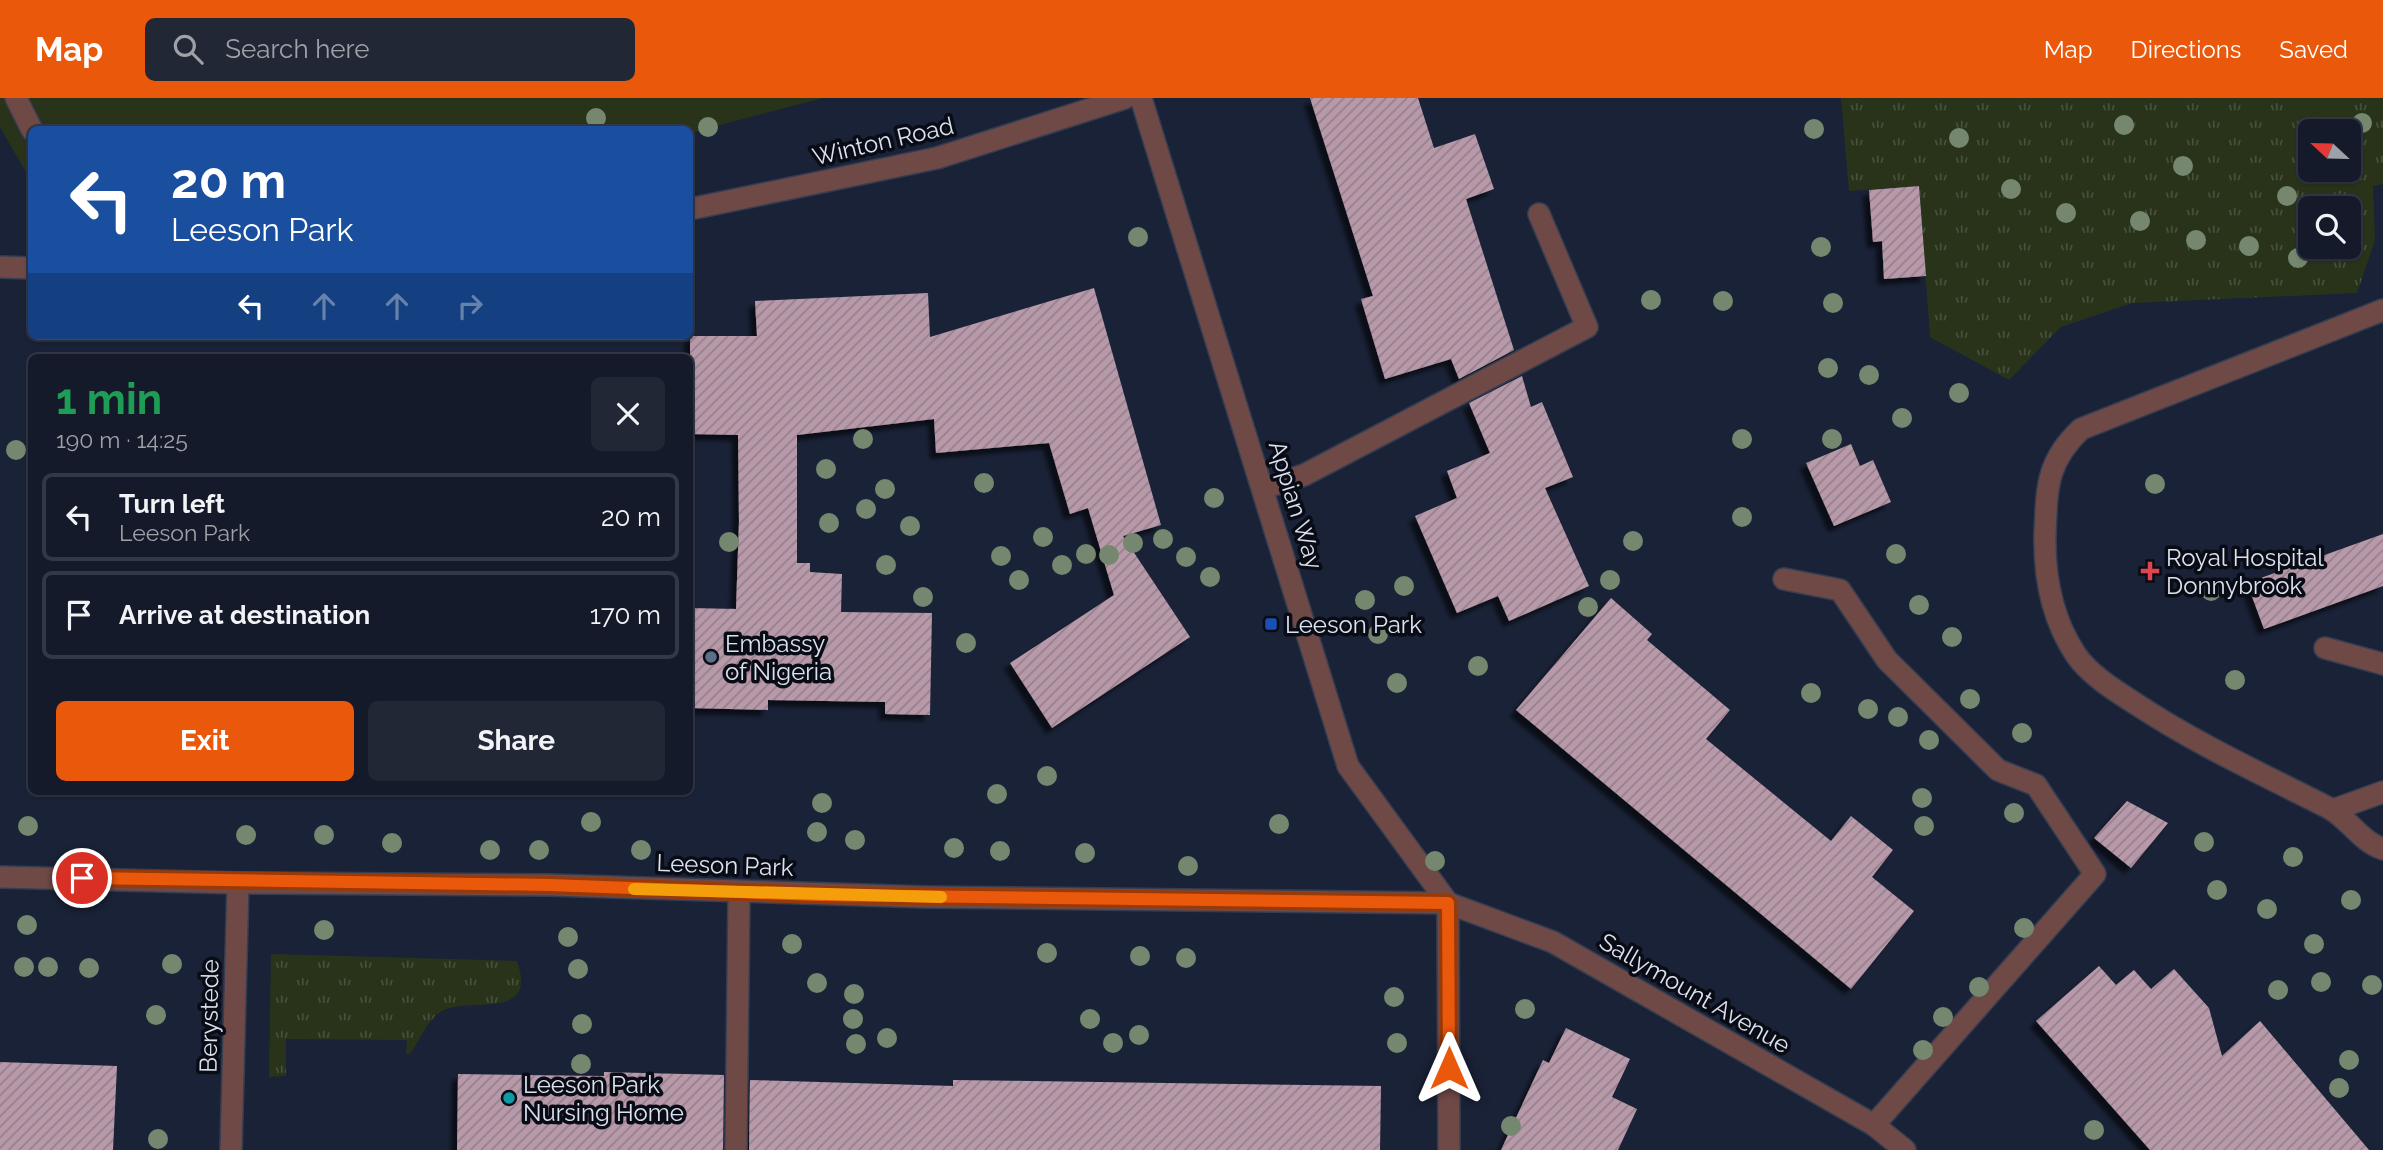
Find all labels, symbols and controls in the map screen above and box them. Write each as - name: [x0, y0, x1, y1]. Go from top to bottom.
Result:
- search box: [145, 18, 635, 81]
- text: Map: [35, 30, 103, 69]
- icon: search: [169, 30, 207, 68]
- text: Search here: [225, 34, 370, 64]
- text: Map: [2044, 35, 2093, 64]
- text: Directions: [2131, 35, 2241, 64]
- text: Saved: [2279, 35, 2348, 64]
- street label: Winton Road: [810, 111, 956, 171]
- north arrow: [2298, 119, 2361, 182]
- map controls: [2298, 119, 2361, 259]
- text: 20 m: [171, 152, 286, 209]
- icon: left: [56, 154, 147, 245]
- button: search: [2298, 196, 2361, 259]
- text: Leeson Park: [171, 211, 354, 248]
- icon: left: [232, 287, 270, 325]
- icon: ahead: [305, 287, 343, 325]
- icon: ahead: [378, 287, 416, 325]
- icon: right: [451, 287, 489, 325]
- text: 1 min: [56, 375, 162, 424]
- button: close: [591, 377, 665, 451]
- text: 190 m · 14:25: [56, 426, 188, 453]
- street label: Appian Way: [1263, 437, 1329, 573]
- text: Turn left: [119, 489, 225, 519]
- icon: left: [60, 498, 98, 536]
- text: 20 m: [601, 502, 661, 532]
- text: Leeson Park: [119, 519, 250, 546]
- place label: Royal Hospital Donnybrook: [2166, 543, 2324, 600]
- marker: Royal Hospital Donnybrook: [2140, 561, 2160, 581]
- icon: arrive: [60, 596, 98, 634]
- text: Arrive at destination: [119, 600, 370, 630]
- text: 170 m: [590, 600, 661, 630]
- place label: Leeson Park: [1285, 610, 1422, 639]
- marker: Leeson Park: [1263, 616, 1279, 632]
- place label: Embassy of Nigeria: [725, 629, 832, 686]
- marker: Embassy of Nigeria: [703, 649, 719, 665]
- button: Exit: [56, 701, 354, 781]
- button: Share: [368, 701, 665, 781]
- pin: [52, 848, 112, 908]
- street label: Leeson Park: [656, 848, 794, 882]
- icon: arrive: [63, 859, 101, 897]
- street label: Sallymount Avenue: [1594, 927, 1796, 1059]
- street label: Berystede: [194, 959, 224, 1073]
- position arrow: [1412, 1031, 1486, 1105]
- place label: Leeson Park Nursing Home: [523, 1070, 684, 1127]
- marker: Leeson Park Nursing Home: [501, 1090, 517, 1106]

